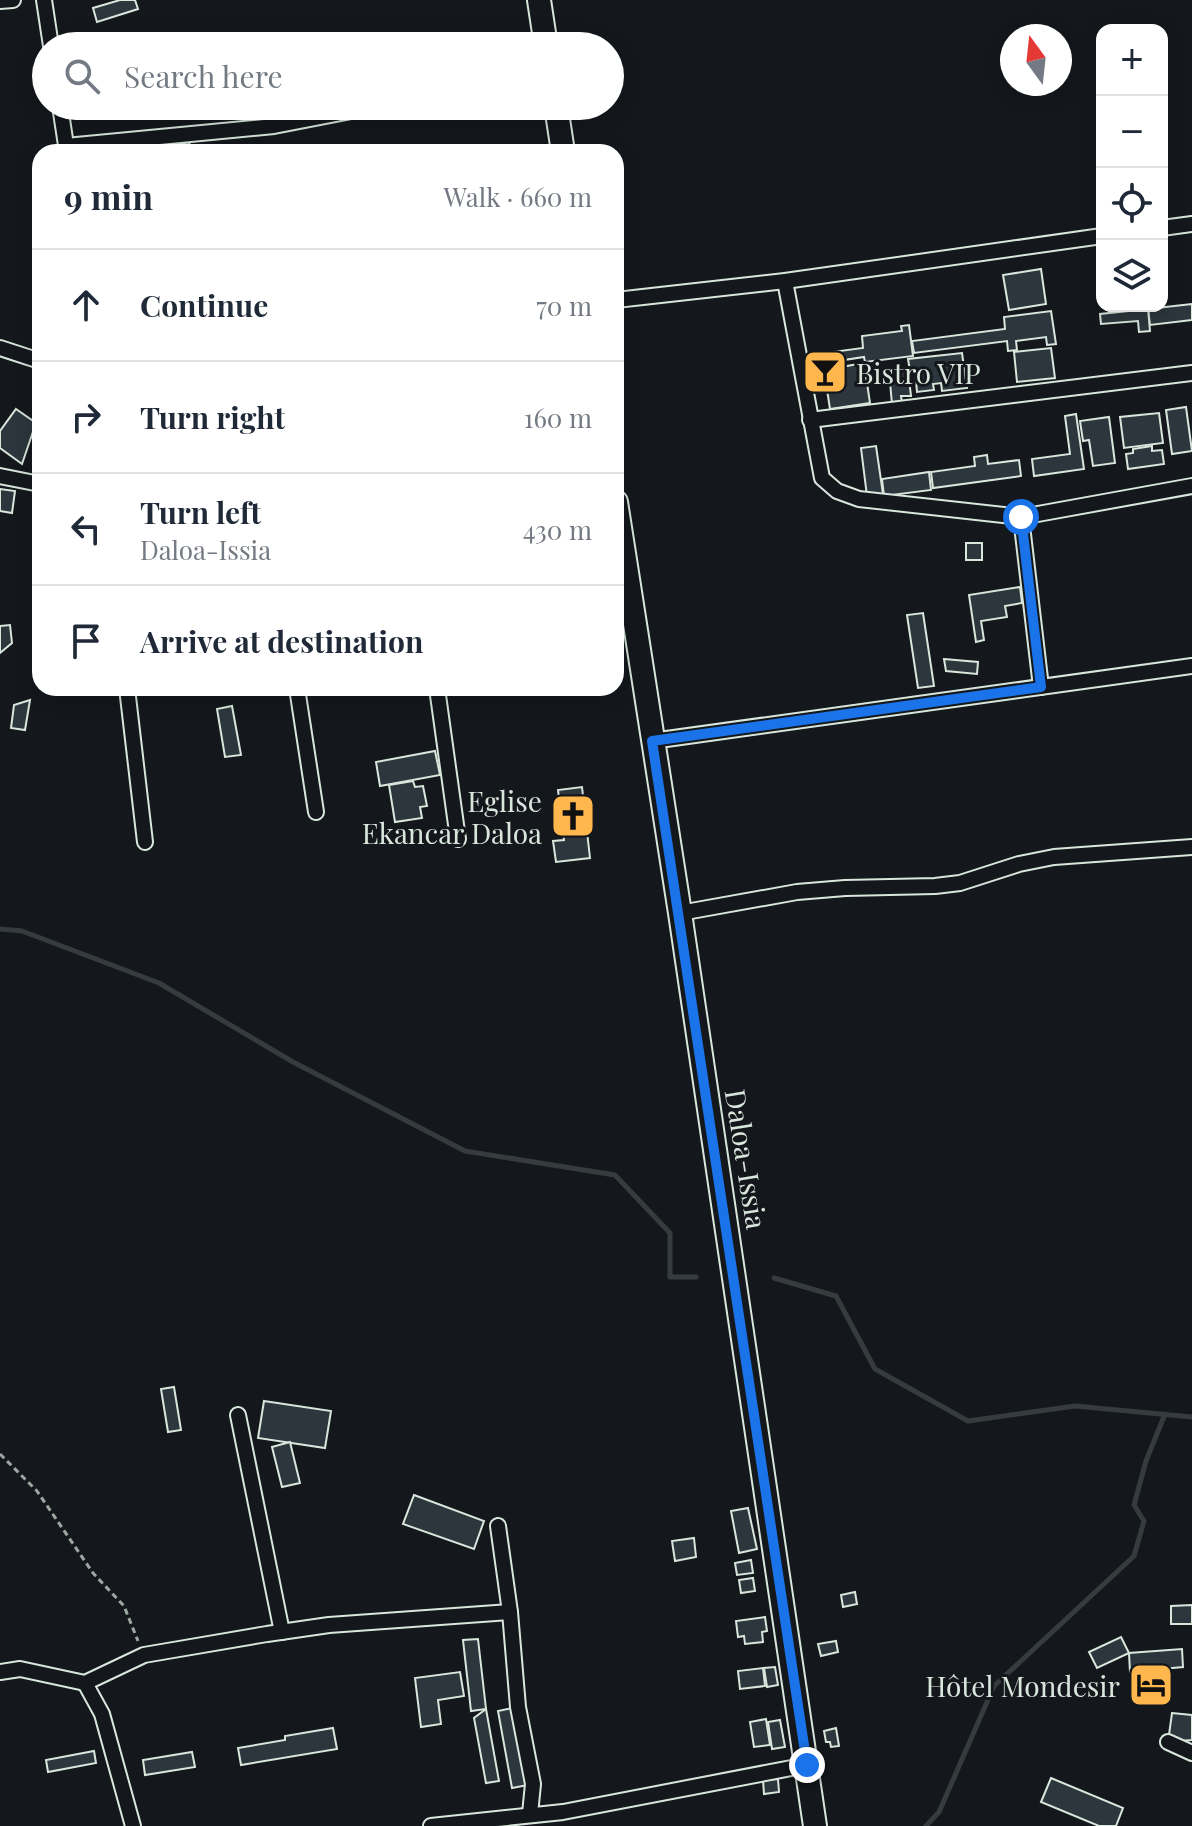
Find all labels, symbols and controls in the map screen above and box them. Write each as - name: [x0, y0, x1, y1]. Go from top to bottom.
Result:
- north arrow: [1000, 24, 1072, 96]
- map controls: [1096, 24, 1168, 312]
- button: +: [1096, 24, 1168, 96]
- search box: [32, 32, 624, 120]
- icon: search: [60, 54, 104, 98]
- text: Search here: [124, 56, 283, 96]
- button: −: [1096, 96, 1168, 168]
- button: locate: [1096, 168, 1168, 240]
- text: 9 min: [64, 173, 153, 219]
- text: Walk · 660 m: [444, 179, 592, 214]
- button: layers: [1096, 240, 1168, 312]
- icon: ahead: [64, 283, 108, 327]
- text: Continue: [140, 285, 268, 325]
- text: 70 m: [536, 288, 592, 323]
- bar icon: Bistro VIP: [801, 348, 849, 396]
- place label: Bistro VIP: [856, 354, 981, 391]
- icon: right: [64, 395, 108, 439]
- text: Turn right: [140, 397, 285, 437]
- text: 160 m: [524, 400, 592, 435]
- text: Turn left: [140, 492, 261, 532]
- route start: [1003, 499, 1039, 535]
- icon: left: [64, 507, 108, 551]
- text: 430 m: [523, 512, 592, 547]
- text: Daloa-Issia: [140, 532, 271, 567]
- icon: arrive: [64, 619, 108, 663]
- text: Arrive at destination: [140, 621, 423, 661]
- place label: Eglise Ekancar Daloa: [362, 782, 542, 851]
- church icon: Eglise Ekancar Daloa: [549, 792, 597, 840]
- street label: Daloa-Issia: [718, 1086, 776, 1232]
- hotel icon: Hôtel Mondesir: [1127, 1661, 1175, 1709]
- place label: Hôtel Mondesir: [925, 1667, 1121, 1704]
- route end: [789, 1747, 825, 1783]

